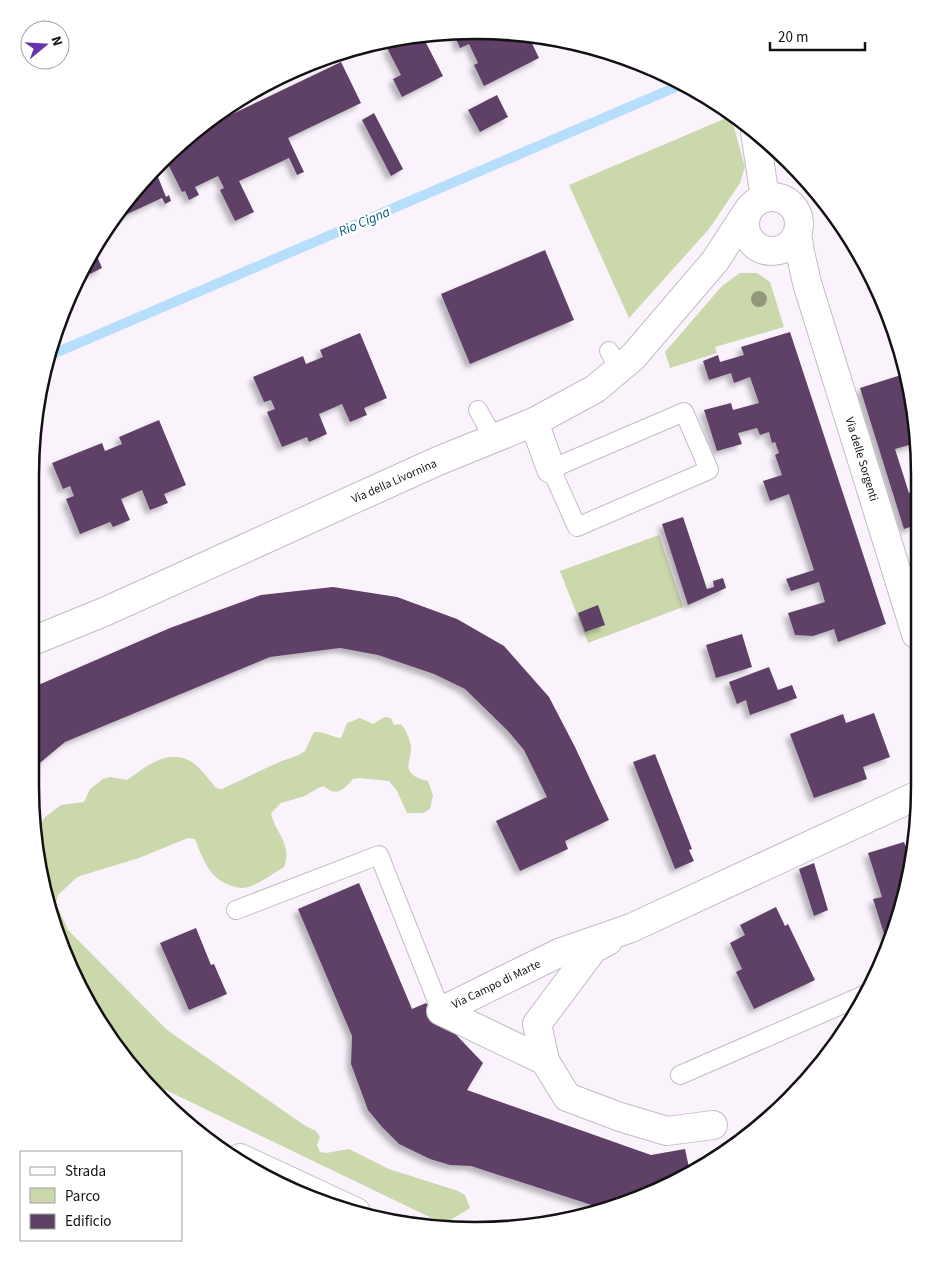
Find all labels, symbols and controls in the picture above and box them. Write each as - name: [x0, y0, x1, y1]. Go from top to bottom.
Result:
- north arrow: [20, 20, 70, 70]
- scale bar: [770, 20, 865, 52]
- text: 20 m: [778, 27, 808, 48]
- text: N: [45, 34, 67, 49]
- water label: Rio Cigna: [335, 202, 394, 242]
- street label: Via delle Sorgenti: [841, 415, 882, 503]
- street label: Via della Livornina: [349, 455, 440, 508]
- street label: Via Campo di Marte: [449, 956, 543, 1013]
- legend: [20, 1151, 182, 1241]
- text: Strada: [65, 1161, 106, 1182]
- text: Parco: [65, 1186, 100, 1207]
- text: Edificio: [65, 1211, 112, 1232]

